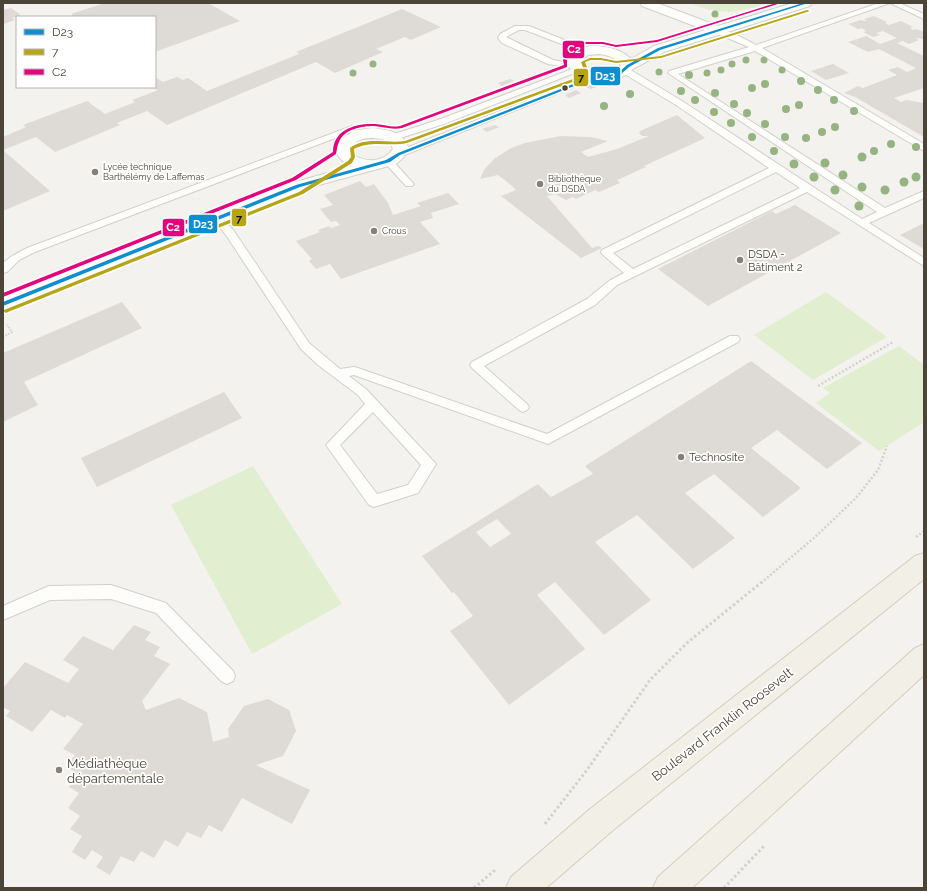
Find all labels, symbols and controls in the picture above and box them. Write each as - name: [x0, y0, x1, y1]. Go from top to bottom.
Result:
- legend: [16, 16, 156, 88]
- text: D23: [52, 25, 73, 39]
- line badge: C2: [562, 40, 585, 59]
- text: C2: [567, 43, 581, 56]
- text: 7: [52, 45, 59, 59]
- text: C2: [52, 65, 66, 79]
- line badge: D23: [590, 66, 621, 86]
- line badge: 7: [573, 68, 589, 87]
- text: D23: [595, 70, 615, 83]
- text: 7: [578, 71, 585, 84]
- unlabelled marker: [560, 83, 570, 93]
- place label: Lycée technique Barthélémy de Laffemas: [103, 162, 205, 182]
- marker: Lycée technique Barthélémy de Laffemas: [90, 167, 100, 177]
- place label: Bibliothèque du DSDA: [548, 174, 602, 194]
- marker: Bibliothèque du DSDA: [535, 179, 545, 189]
- line badge: 7: [231, 208, 247, 227]
- text: 7: [236, 212, 243, 225]
- line badge: D23: [188, 214, 218, 234]
- line badge: C2: [162, 218, 185, 237]
- text: D23: [193, 218, 213, 231]
- text: C2: [166, 221, 180, 234]
- marker: Crous: [369, 226, 379, 236]
- place label: Crous: [382, 226, 407, 236]
- place label: DSDA - Bâtiment 2: [748, 248, 803, 274]
- marker: DSDA - Bâtiment 2: [735, 255, 745, 265]
- place label: Technosite: [689, 451, 745, 464]
- marker: Technosite: [676, 452, 686, 462]
- street label: Boulevard Franklin Roosevelt: [649, 664, 796, 784]
- place label: Médiathèque départementale: [67, 756, 164, 786]
- marker: Médiathèque départementale: [54, 765, 64, 775]

